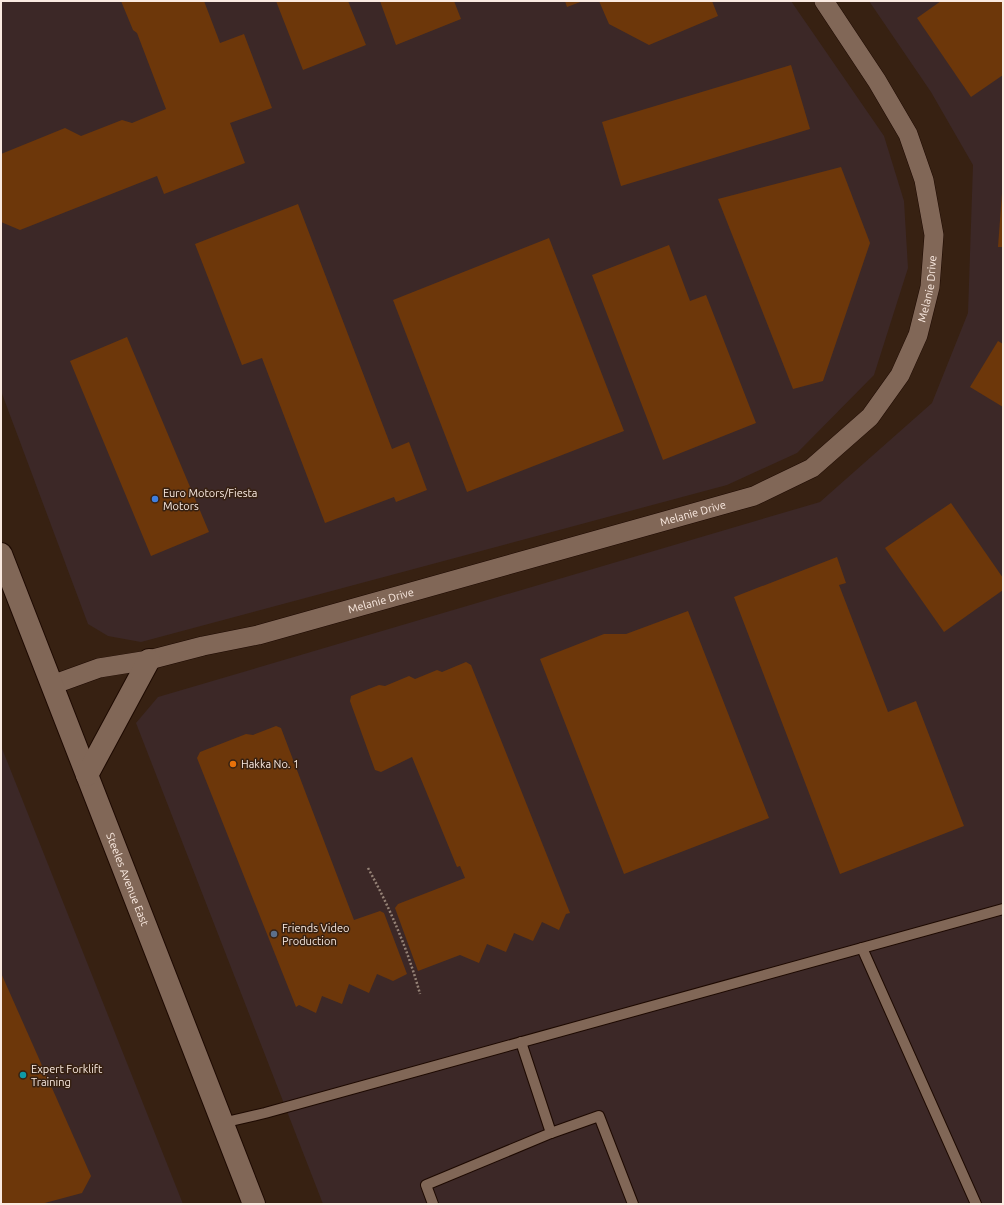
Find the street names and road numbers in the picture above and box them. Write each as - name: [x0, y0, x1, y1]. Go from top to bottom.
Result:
- street label: Melanie Drive: [915, 255, 938, 323]
- street label: Melanie Drive: [658, 498, 727, 528]
- street label: Melanie Drive: [347, 586, 415, 616]
- street label: Steeles Avenue East: [104, 831, 151, 928]

